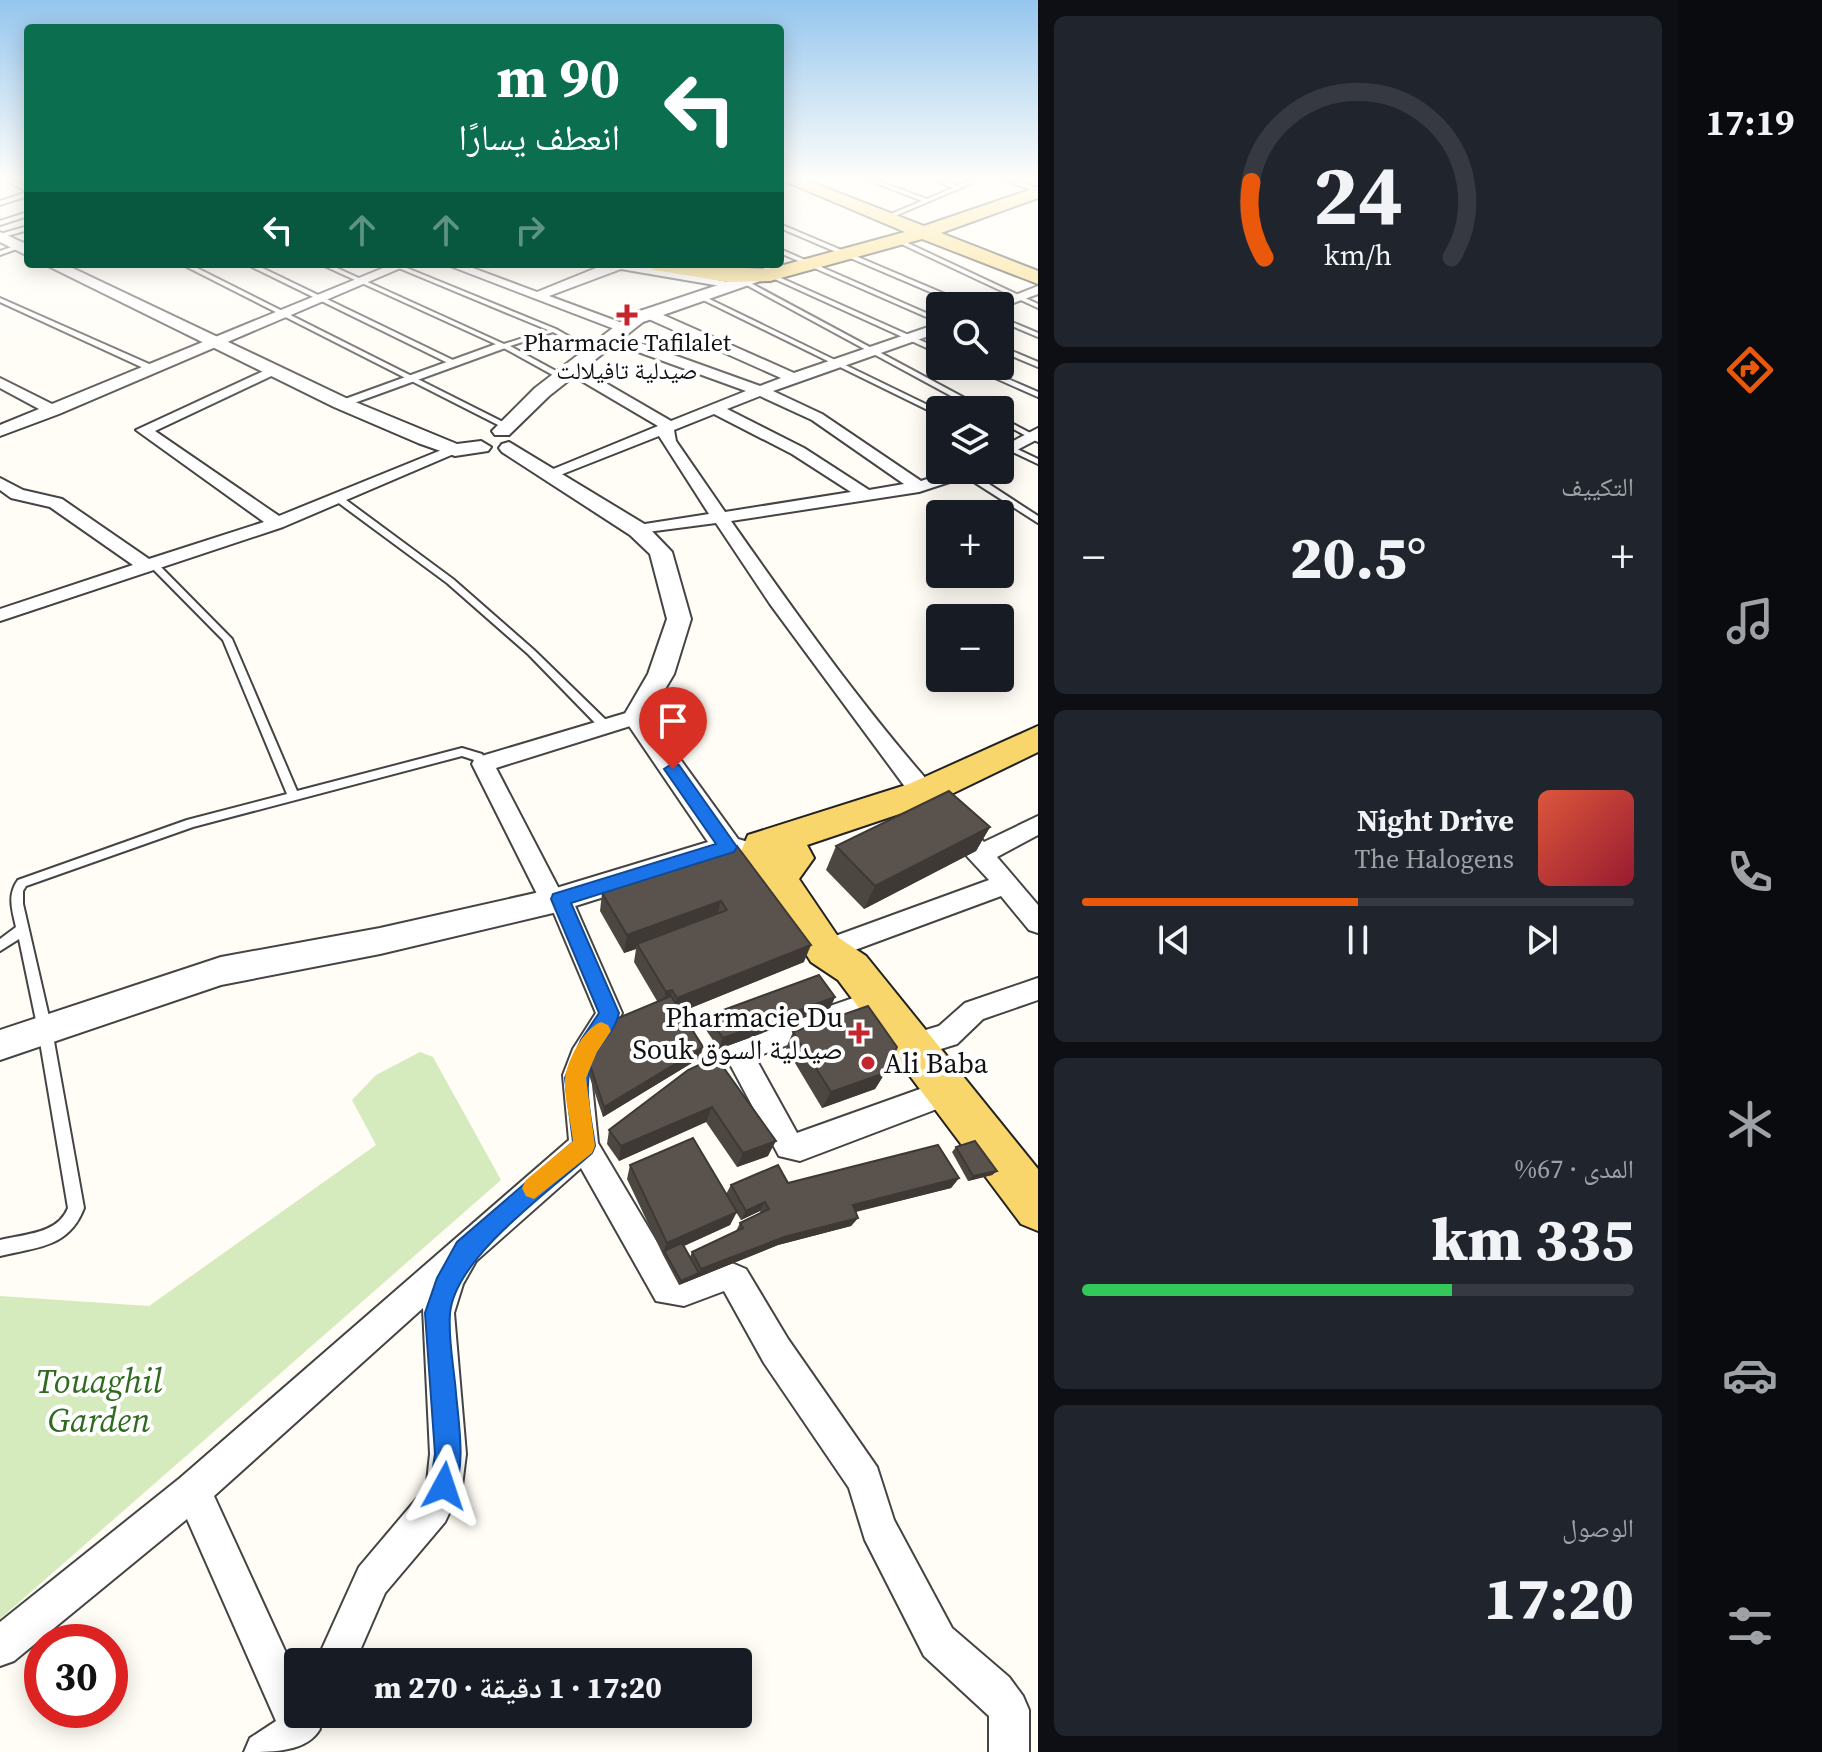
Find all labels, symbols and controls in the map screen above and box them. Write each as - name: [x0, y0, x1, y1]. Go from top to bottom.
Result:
- text: 90 m: [497, 39, 620, 116]
- icon: left: [648, 56, 752, 160]
- text: 17:19: [1706, 98, 1794, 147]
- text: انعطف يسارًا: [458, 113, 620, 162]
- text: 24: [1313, 137, 1403, 251]
- icon: left: [256, 208, 300, 252]
- icon: ahead: [340, 208, 384, 252]
- icon: ahead: [424, 208, 468, 252]
- icon: right: [508, 208, 552, 252]
- text: km/h: [1324, 235, 1392, 275]
- map controls: [926, 292, 1014, 692]
- button: search: [926, 292, 1014, 380]
- marker: Pharmacie Tafilalet صيدلية تافيلالت: [618, 306, 636, 324]
- place label: Pharmacie Tafilalet صيدلية تافيلالت: [523, 326, 731, 387]
- icon: directions: [1722, 342, 1778, 398]
- button: layers: [926, 396, 1014, 484]
- text: التكييف: [1561, 469, 1634, 505]
- button: +: [926, 500, 1014, 588]
- text: 20.5°: [1290, 516, 1426, 598]
- text: −: [1082, 526, 1105, 587]
- text: +: [1611, 526, 1634, 587]
- icon: music: [1722, 593, 1778, 649]
- button: −: [926, 604, 1014, 692]
- pin: [639, 687, 707, 769]
- icon: arrive: [651, 699, 695, 743]
- text: Night Drive: [1357, 800, 1514, 841]
- text: The Halogens: [1355, 841, 1514, 877]
- icon: phone: [1722, 844, 1778, 900]
- icon: previous: [1152, 918, 1196, 962]
- icon: pause: [1336, 918, 1380, 962]
- icon: next: [1520, 918, 1564, 962]
- place label: Pharmacie Du Souk صيدلية السوق: [632, 998, 843, 1068]
- marker: Pharmacie Du Souk صيدلية السوق: [850, 1024, 868, 1042]
- place label: Ali Baba: [884, 1044, 989, 1082]
- marker: Ali Baba: [859, 1054, 877, 1072]
- icon: climate: [1722, 1096, 1778, 1152]
- text: المدى · 67%: [1514, 1151, 1634, 1187]
- text: 335 km: [1431, 1198, 1634, 1280]
- icon: car: [1722, 1347, 1778, 1403]
- park label: Touaghil Garden: [36, 1358, 163, 1443]
- position arrow: [402, 1444, 486, 1528]
- text: الوصول: [1562, 1510, 1634, 1546]
- text: 17:20: [1484, 1557, 1634, 1639]
- icon: filters: [1722, 1598, 1778, 1654]
- speed limit sign: 30: [24, 1624, 128, 1728]
- text: 17:20 · 1 دقيقة · 270 m: [374, 1667, 662, 1708]

